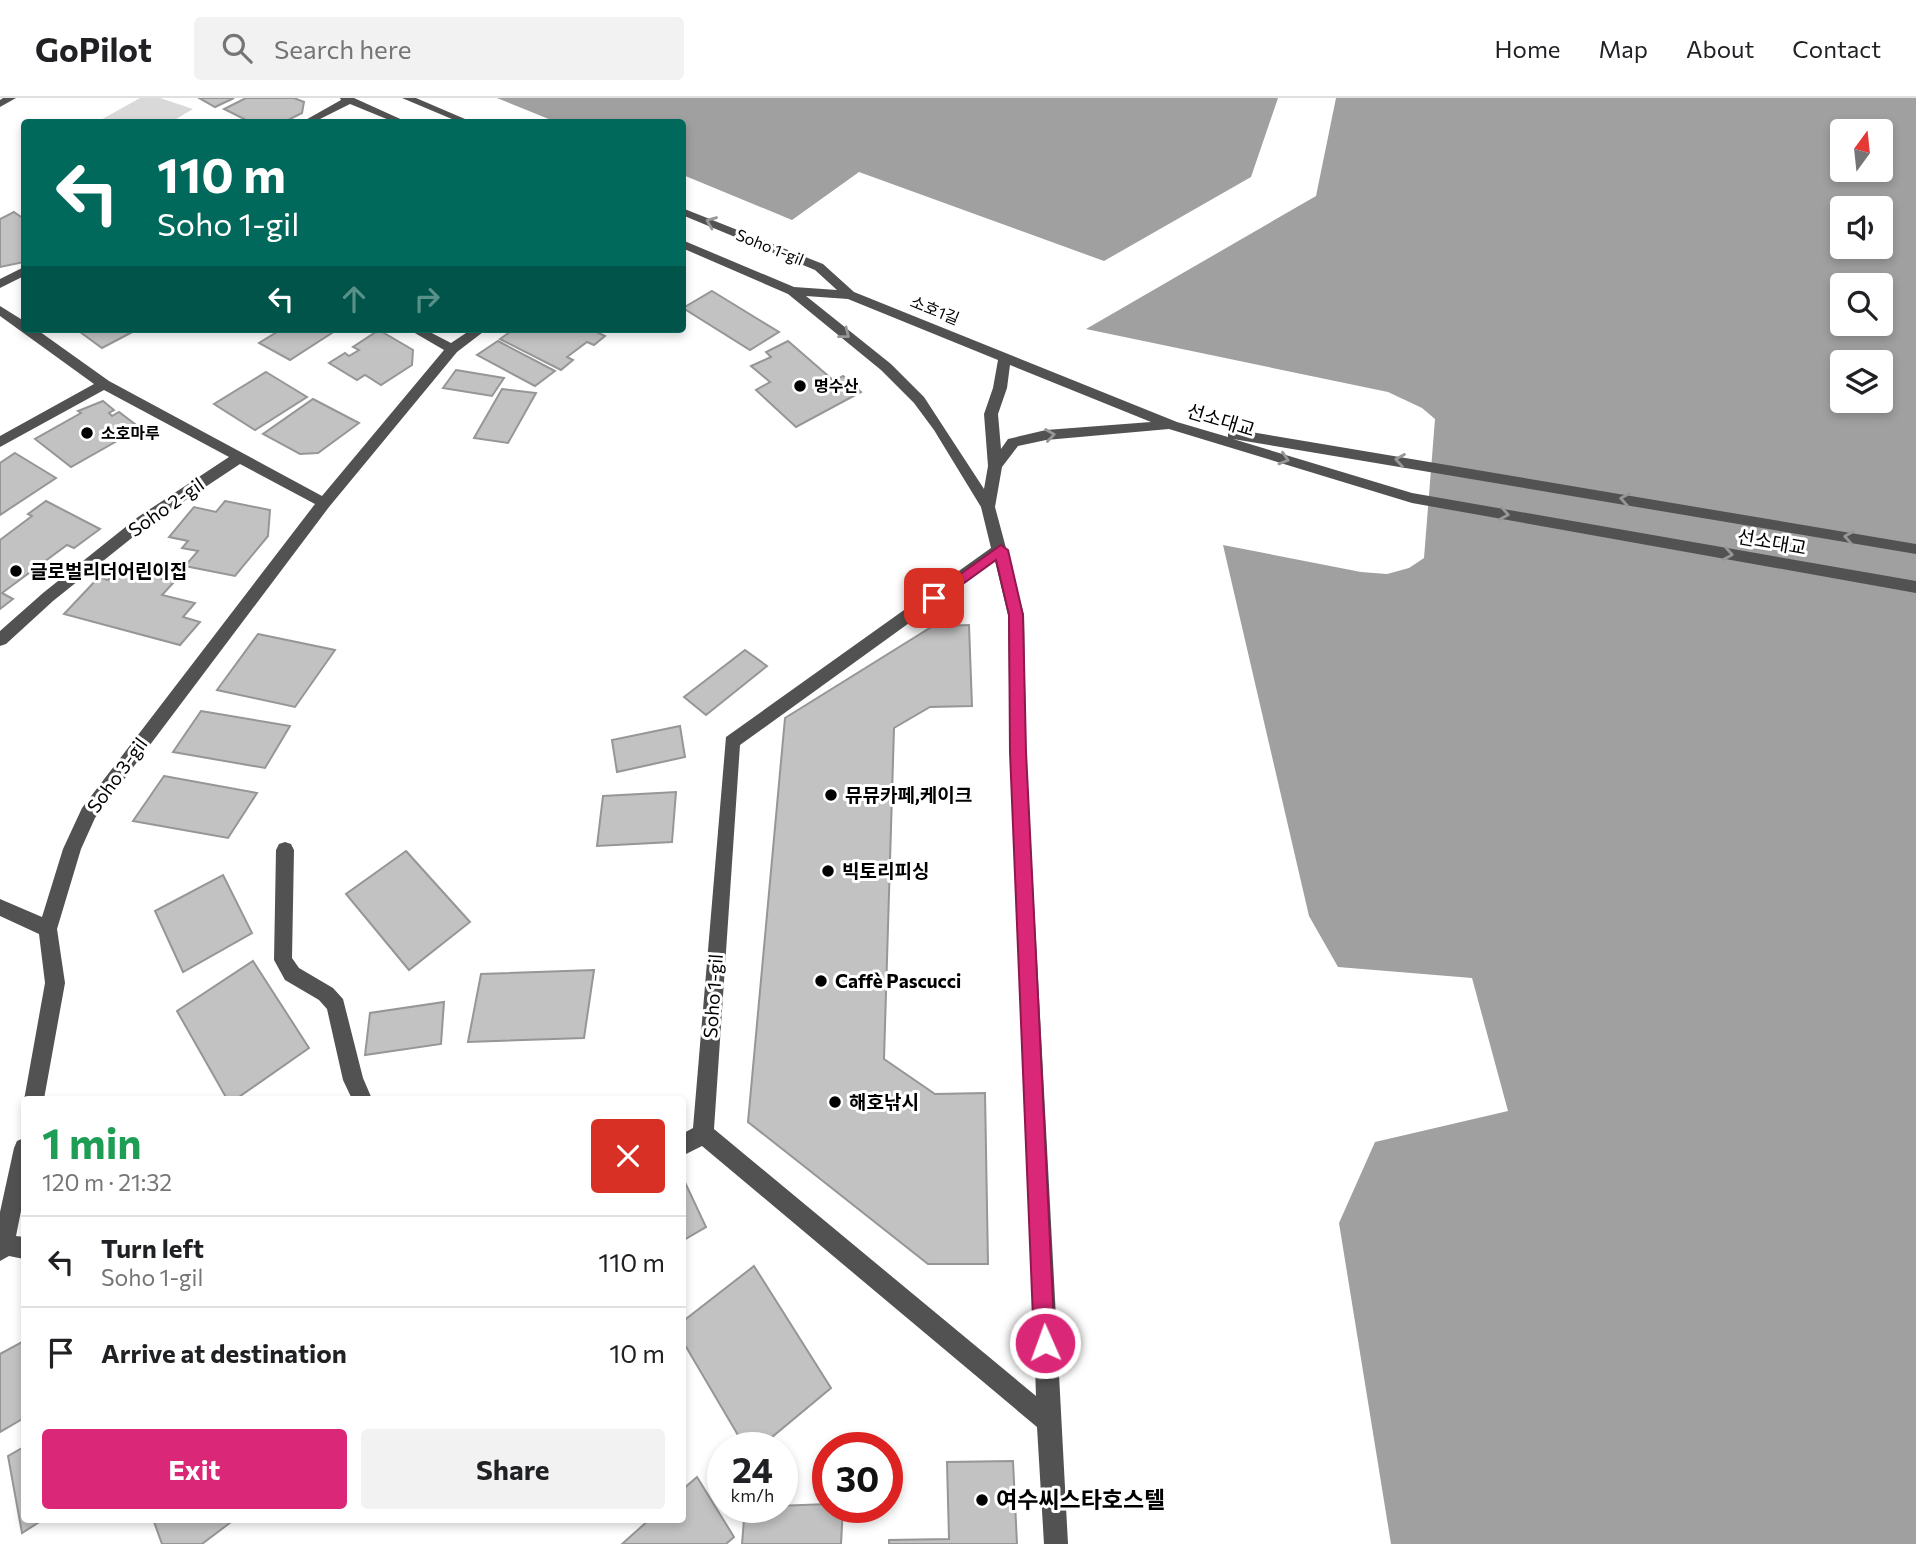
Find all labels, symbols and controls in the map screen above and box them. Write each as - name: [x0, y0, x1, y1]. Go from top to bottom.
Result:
- search box: [194, 17, 684, 80]
- text: GoPilot: [35, 28, 152, 69]
- icon: search: [218, 29, 256, 67]
- text: Search here: [274, 33, 411, 64]
- text: Home: [1495, 34, 1561, 63]
- text: Map: [1599, 34, 1648, 63]
- text: About: [1686, 34, 1754, 63]
- text: Contact: [1792, 34, 1881, 63]
- north arrow: [1830, 119, 1894, 182]
- map controls: [1830, 119, 1893, 413]
- text: 110 m: [157, 143, 286, 203]
- icon: left: [42, 147, 133, 238]
- button: sound: [1830, 196, 1893, 259]
- text: Soho 1-gil: [157, 203, 299, 243]
- one-way arrow: [705, 217, 717, 231]
- street label: Soho 1-gil: [734, 224, 807, 269]
- button: search: [1830, 273, 1893, 336]
- icon: left: [262, 280, 300, 318]
- icon: ahead: [335, 280, 373, 318]
- icon: right: [408, 280, 446, 318]
- street label: 소호1길: [908, 291, 962, 328]
- one-way arrow: [837, 326, 849, 339]
- button: layers: [1830, 350, 1893, 413]
- place label: 명수산: [814, 376, 858, 395]
- marker: 명수산: [792, 378, 808, 394]
- street label: 선소대교: [1184, 398, 1258, 441]
- place label: 소호마루: [101, 423, 160, 442]
- marker: 소호마루: [79, 425, 95, 441]
- one-way arrow: [1045, 428, 1056, 443]
- one-way arrow: [1277, 451, 1289, 466]
- one-way arrow: [1394, 453, 1406, 468]
- street label: Soho 2-gil: [124, 472, 208, 541]
- one-way arrow: [1619, 492, 1630, 507]
- one-way arrow: [1498, 506, 1510, 521]
- street label: 선소대교: [1736, 524, 1809, 559]
- one-way arrow: [1843, 530, 1855, 545]
- one-way arrow: [1722, 546, 1734, 561]
- place label: 글로벌리더어린이집: [30, 559, 187, 582]
- marker: 글로벌리더어린이집: [8, 563, 24, 579]
- pin: [904, 568, 964, 628]
- icon: arrive: [915, 579, 953, 617]
- street label: Soho 3-gil: [82, 733, 152, 817]
- place label: 뮤뮤카페,케이크: [845, 783, 972, 806]
- marker: 뮤뮤카페,케이크: [823, 787, 839, 803]
- place label: 빅토리피싱: [842, 859, 929, 882]
- marker: 빅토리피싱: [820, 863, 836, 879]
- street label: Soho 1-gil: [698, 953, 727, 1039]
- place label: Caffè Pascucci: [835, 969, 961, 992]
- marker: Caffè Pascucci: [813, 973, 829, 989]
- place label: 해호낚시: [849, 1090, 919, 1113]
- marker: 해호낚시: [827, 1094, 843, 1110]
- text: 1 min: [42, 1116, 142, 1168]
- button: close: [591, 1119, 665, 1193]
- text: 120 m · 21:32: [42, 1168, 172, 1196]
- text: Turn left: [101, 1232, 204, 1263]
- icon: left: [42, 1243, 80, 1281]
- text: 110 m: [598, 1246, 665, 1277]
- text: Soho 1-gil: [101, 1263, 203, 1291]
- position arrow: [1008, 1306, 1082, 1380]
- icon: arrive: [42, 1334, 80, 1372]
- text: Arrive at destination: [101, 1337, 347, 1368]
- text: 10 m: [609, 1337, 665, 1368]
- button: Exit: [42, 1429, 347, 1509]
- button: Share: [361, 1429, 665, 1509]
- speed limit sign: 30: [812, 1432, 903, 1523]
- text: 24: [732, 1447, 773, 1490]
- text: km/h: [731, 1484, 774, 1506]
- place label: 여수씨스타호스텔: [996, 1485, 1165, 1513]
- marker: 여수씨스타호스텔: [974, 1492, 990, 1508]

